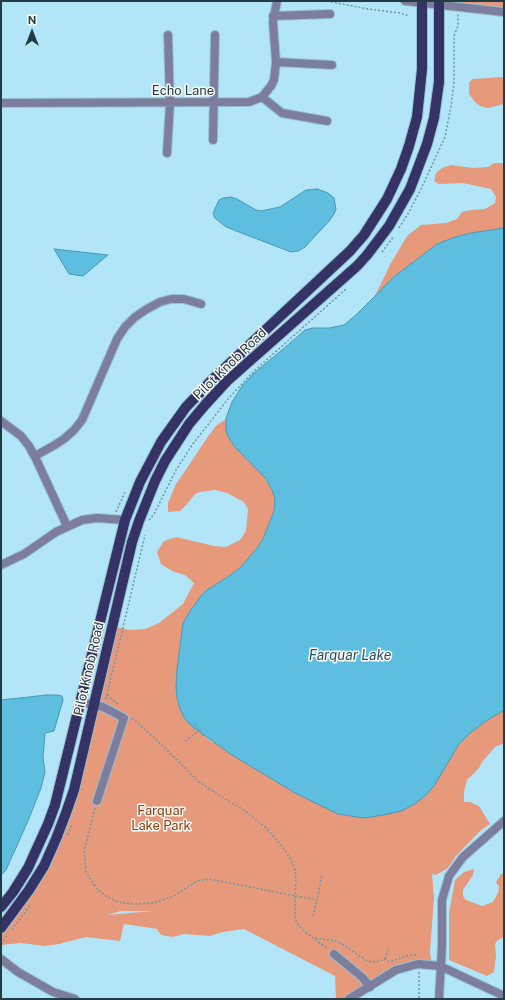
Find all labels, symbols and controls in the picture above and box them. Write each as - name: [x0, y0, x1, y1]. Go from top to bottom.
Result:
- north arrow: [12, 12, 52, 52]
- text: N: [28, 14, 36, 26]
- street label: Echo Lane: [152, 83, 214, 99]
- street label: Pilot Knob Road: [190, 325, 270, 403]
- street label: Pilot Knob Road: [71, 621, 107, 717]
- water label: Farquar Lake: [309, 648, 391, 664]
- park label: Farquar Lake Park: [131, 803, 191, 834]

